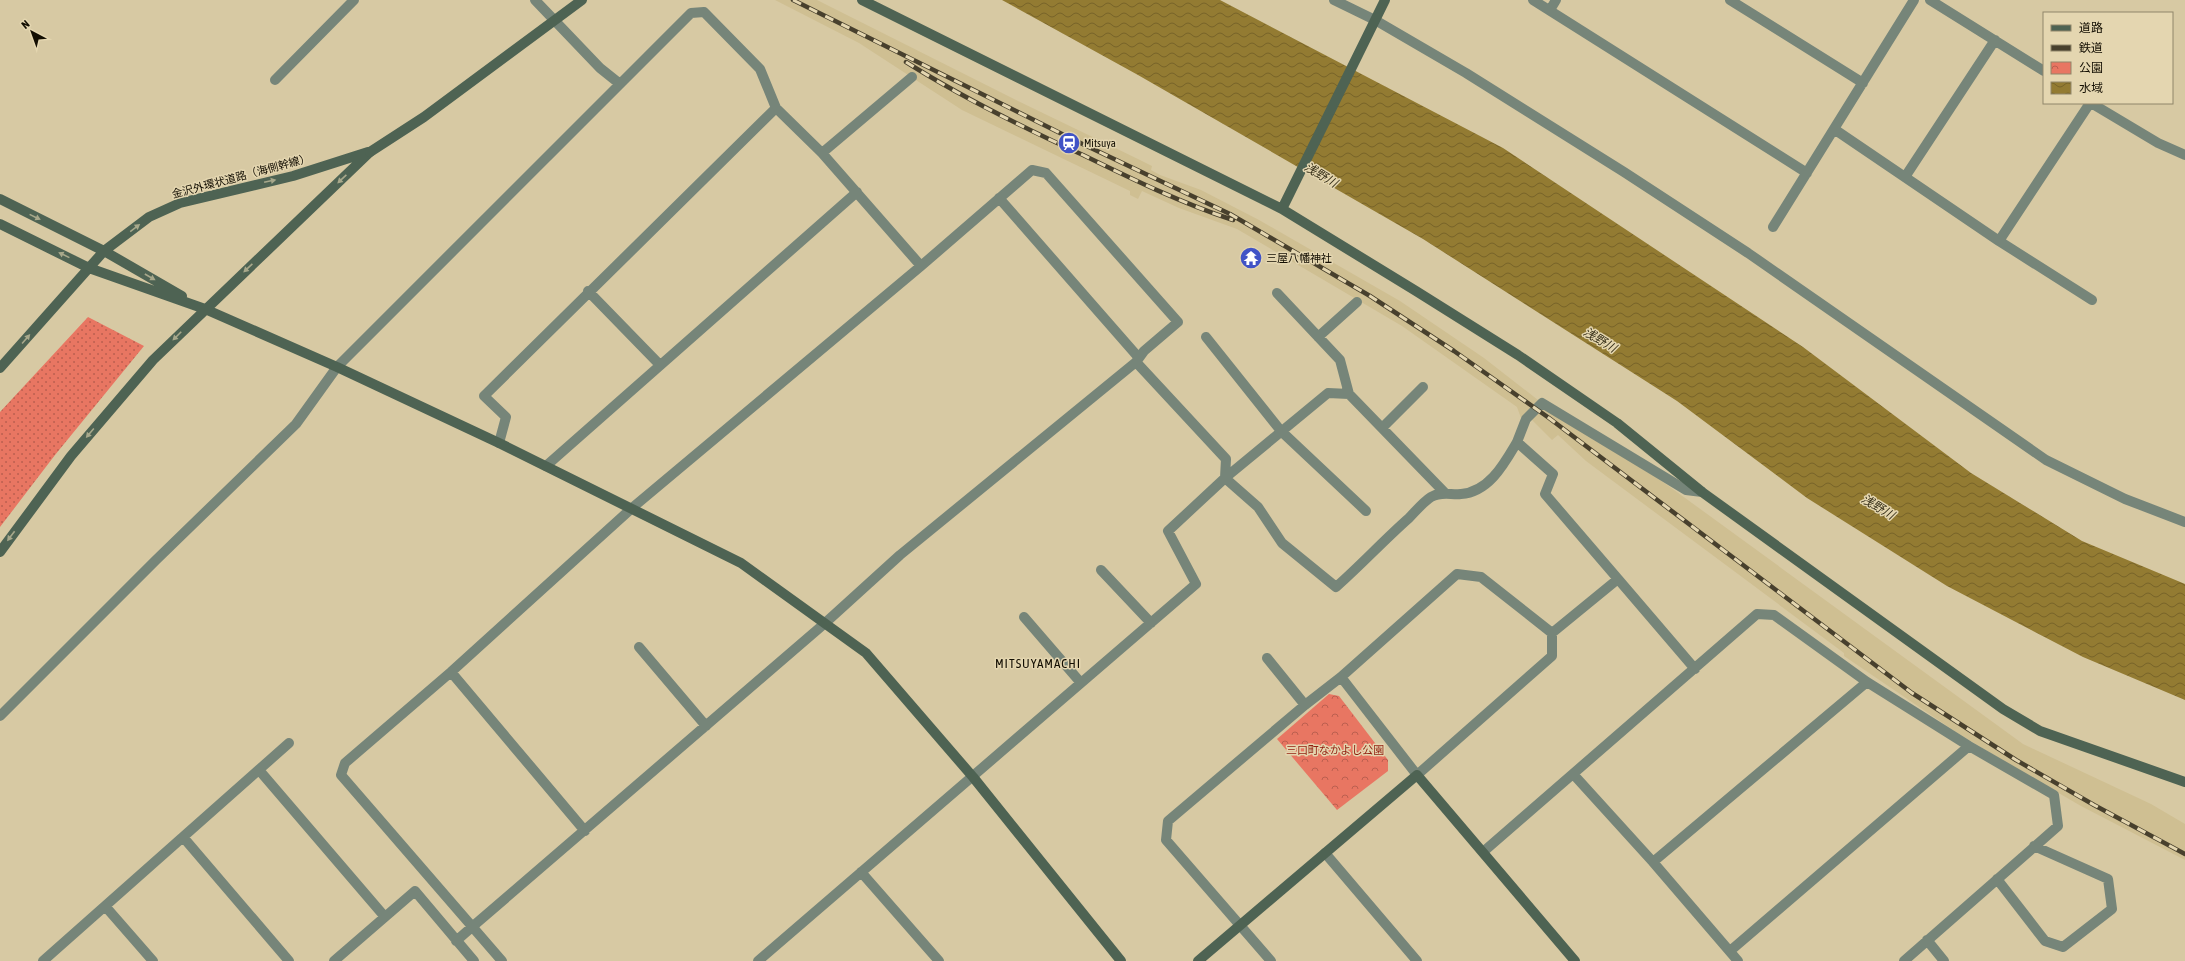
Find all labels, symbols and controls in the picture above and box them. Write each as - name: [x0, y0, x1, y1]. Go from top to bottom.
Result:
- north arrow: [12, 12, 52, 52]
- legend: [2043, 12, 2173, 104]
- text: N: [19, 18, 32, 31]
- text: 道路: [2079, 21, 2103, 35]
- text: 鉄道: [2079, 41, 2103, 55]
- text: 公園: [2079, 61, 2103, 75]
- text: 水域: [2079, 81, 2103, 95]
- station icon: Mitsuya: [1056, 130, 1082, 156]
- place label: Mitsuya: [1084, 137, 1116, 149]
- street label: 金沢外環状道路（海側幹線）: [170, 152, 312, 200]
- water label: 浅野川: [1302, 160, 1342, 191]
- one-way arrow: [337, 174, 347, 183]
- one-way arrow: [263, 177, 276, 183]
- one-way arrow: [29, 214, 41, 220]
- one-way arrow: [130, 224, 140, 232]
- temple icon: 三屋八幡神社: [1238, 245, 1264, 271]
- one-way arrow: [58, 252, 69, 259]
- place label: 三屋八幡神社: [1266, 252, 1332, 264]
- one-way arrow: [243, 263, 253, 273]
- one-way arrow: [144, 274, 156, 281]
- water label: 浅野川: [1581, 325, 1621, 356]
- one-way arrow: [172, 331, 182, 341]
- one-way arrow: [21, 334, 30, 344]
- one-way arrow: [86, 428, 95, 439]
- water label: 浅野川: [1859, 492, 1899, 523]
- one-way arrow: [7, 531, 16, 542]
- district label: MITSUYAMACHI: [995, 656, 1081, 671]
- park label: 三口町なかよし公園: [1286, 744, 1384, 756]

